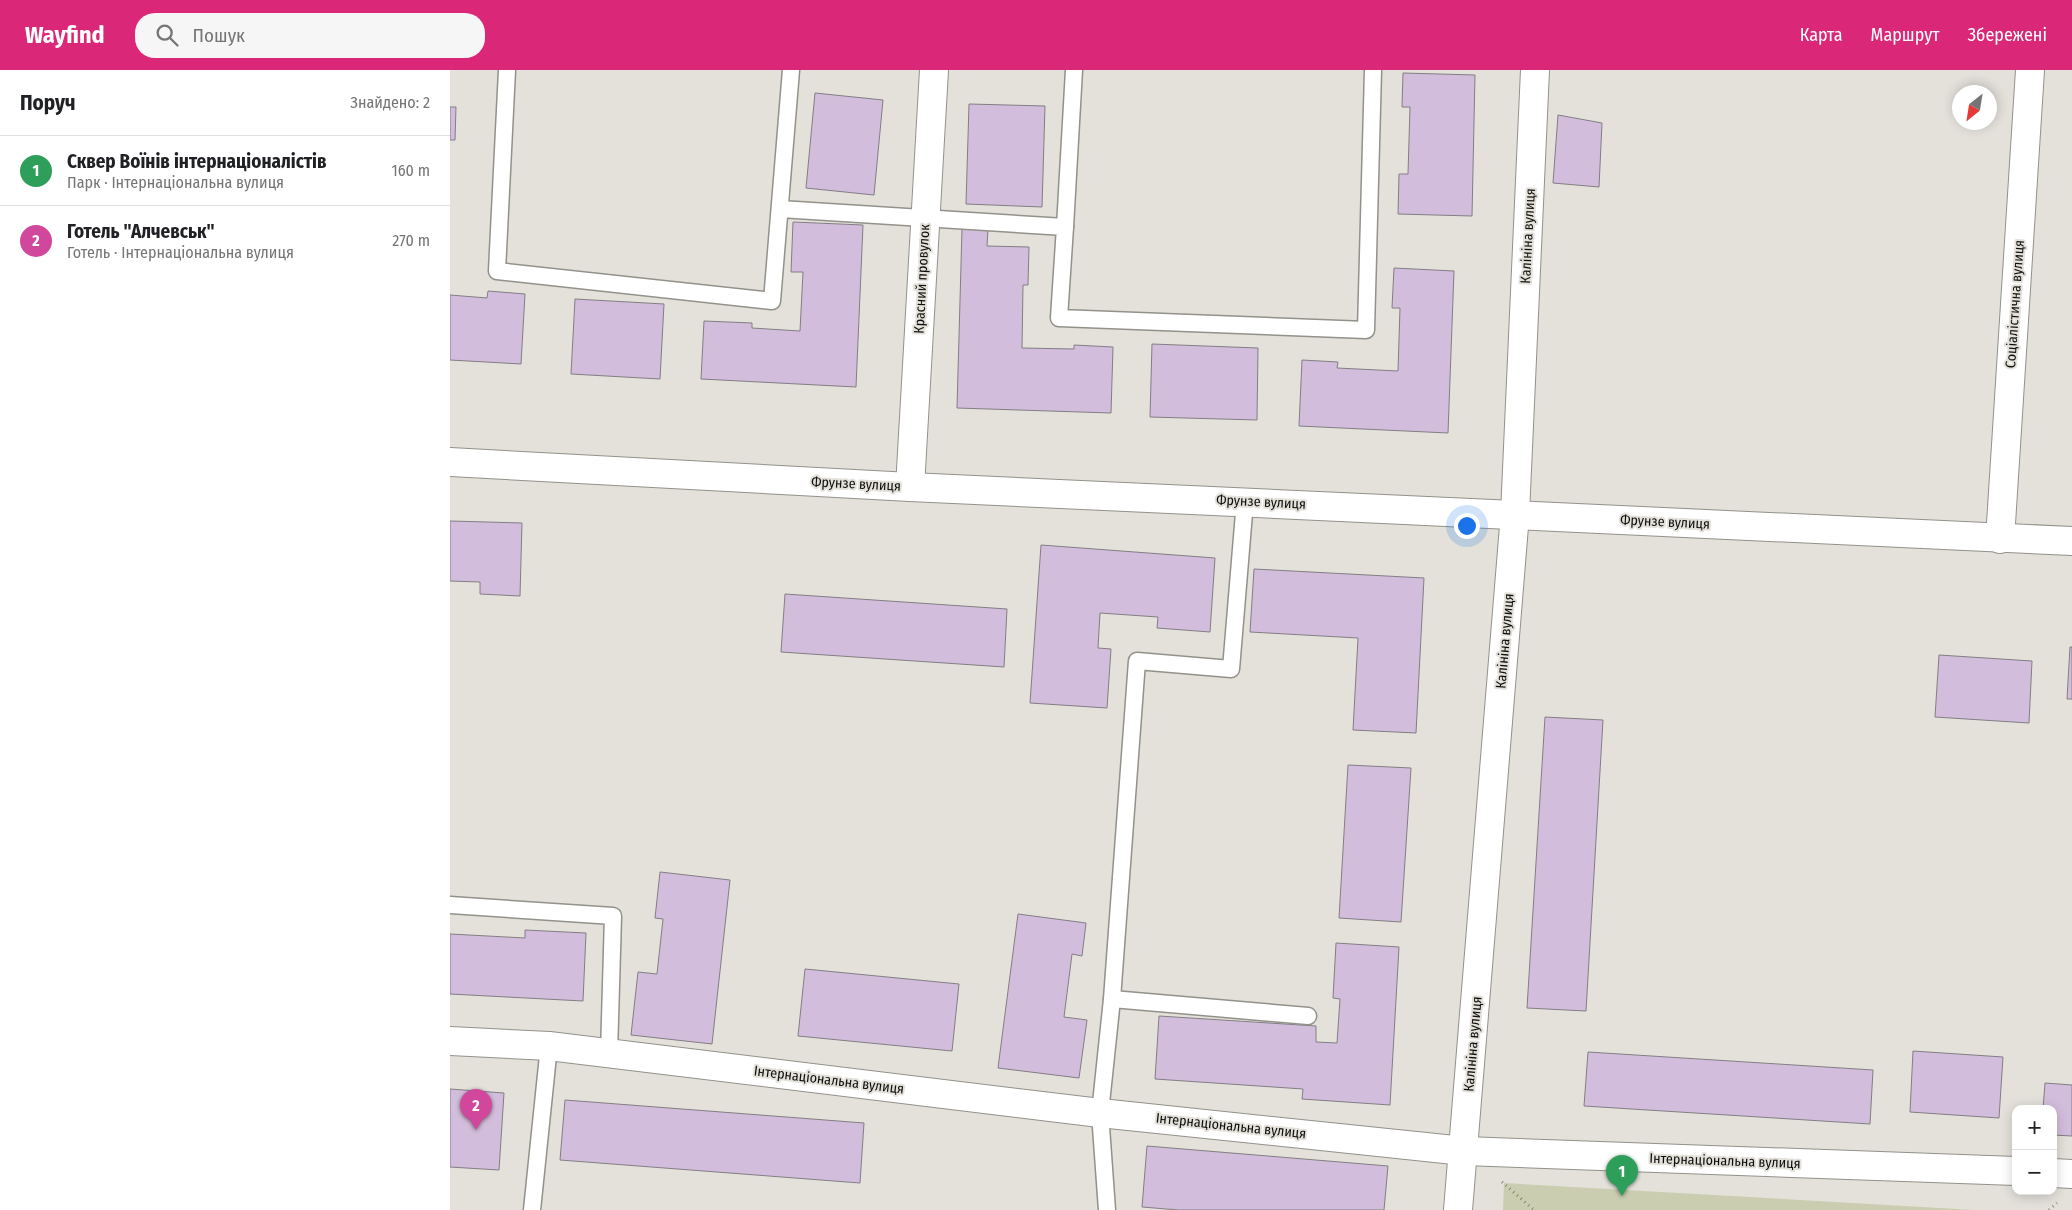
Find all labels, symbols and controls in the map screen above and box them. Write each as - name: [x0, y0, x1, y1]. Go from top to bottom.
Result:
- search box: [135, 13, 485, 58]
- text: Wayfind: [25, 21, 105, 49]
- icon: search: [153, 21, 181, 49]
- text: Пошук: [193, 24, 245, 47]
- text: Карта: [1800, 24, 1843, 46]
- text: Маршрут: [1871, 24, 1940, 46]
- text: Збережені: [1968, 24, 2047, 46]
- north arrow: [1952, 85, 1997, 130]
- text: Поруч: [20, 90, 76, 116]
- text: Знайдено: 2: [350, 93, 430, 112]
- text: Сквер Воїнів інтернаціоналістів: [67, 150, 327, 173]
- text: 1: [33, 161, 39, 180]
- text: 160 m: [391, 161, 430, 180]
- text: Парк · Інтернаціональна вулиця: [67, 173, 284, 192]
- street label: Калініна вулиця: [1517, 188, 1539, 284]
- text: Готель "Алчевськ": [67, 220, 215, 243]
- street label: Красний провулок: [911, 223, 933, 334]
- text: 2: [32, 231, 40, 250]
- text: 270 m: [392, 231, 430, 250]
- street label: Соціалістична вулиця: [2002, 239, 2028, 369]
- text: Готель · Інтернаціональна вулиця: [67, 243, 294, 262]
- street label: Фрунзе вулиця: [811, 473, 901, 495]
- street label: Фрунзе вулиця: [1216, 491, 1306, 513]
- street label: Фрунзе вулиця: [1620, 511, 1710, 533]
- your location: [1454, 513, 1480, 539]
- street label: Калініна вулиця: [1492, 593, 1518, 689]
- street label: Калініна вулиця: [1460, 996, 1486, 1092]
- street label: Інтернаціональна вулиця: [753, 1062, 905, 1098]
- pin: 2: [460, 1089, 492, 1130]
- map controls: [2012, 1105, 2057, 1195]
- button: +: [2012, 1105, 2057, 1150]
- street label: Інтернаціональна вулиця: [1155, 1110, 1307, 1142]
- street label: Інтернаціональна вулиця: [1649, 1150, 1801, 1172]
- button: −: [2012, 1150, 2057, 1195]
- pin: 1: [1606, 1155, 1638, 1196]

